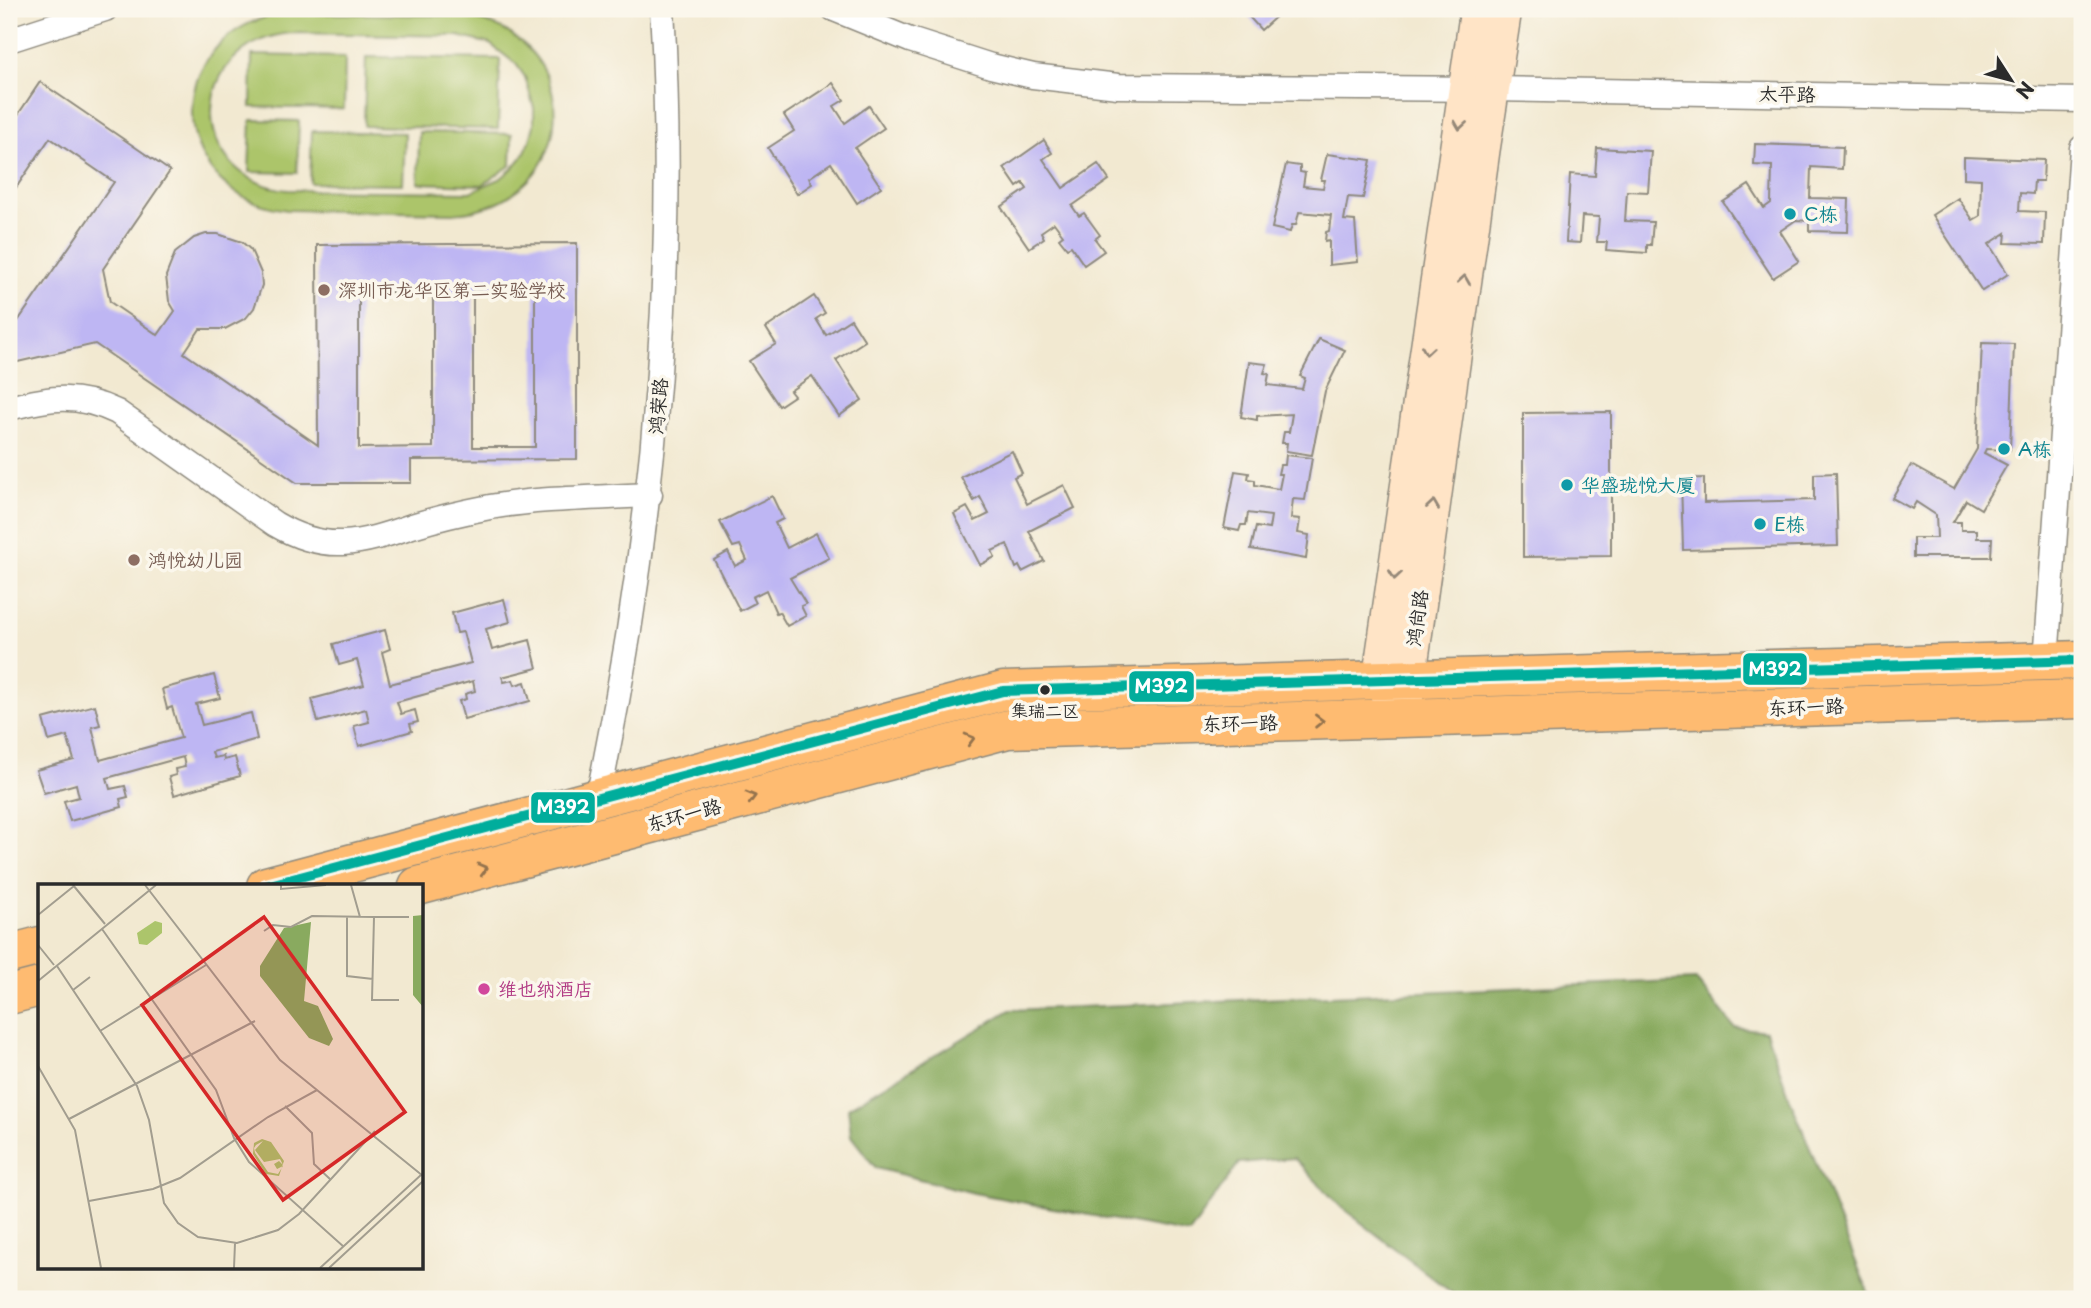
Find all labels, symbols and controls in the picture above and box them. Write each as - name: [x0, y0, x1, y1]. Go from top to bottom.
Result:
- north arrow: [1976, 46, 2046, 116]
- text: N: [2010, 76, 2041, 105]
- street label: 太平路: [1758, 79, 1816, 107]
- one-way arrow: [1453, 119, 1468, 130]
- place label: C栋: [1804, 199, 1838, 227]
- marker: C栋: [1782, 206, 1798, 222]
- one-way arrow: [1456, 274, 1471, 286]
- place label: 深圳市龙华区第二实验学校: [338, 275, 566, 303]
- marker: 深圳市龙华区第二实验学校: [316, 282, 332, 298]
- one-way arrow: [1420, 344, 1435, 356]
- street label: 鸿荣路: [641, 376, 673, 436]
- place label: A栋: [2018, 434, 2052, 462]
- marker: A栋: [1996, 441, 2012, 457]
- place label: 华盛珑悦大厦: [1581, 470, 1695, 498]
- marker: 华盛珑悦大厦: [1559, 477, 1575, 493]
- one-way arrow: [1425, 499, 1440, 511]
- place label: E栋: [1774, 509, 1805, 537]
- marker: E栋: [1752, 516, 1768, 532]
- place label: 鸿悦幼儿园: [148, 545, 243, 573]
- marker: 鸿悦幼儿园: [126, 552, 142, 568]
- one-way arrow: [1388, 569, 1403, 581]
- street label: 鸿尚路: [1398, 588, 1434, 648]
- line badge: M392: [1742, 652, 1808, 686]
- text: M392: [1748, 654, 1802, 682]
- line badge: M392: [1128, 670, 1195, 703]
- text: M392: [1134, 671, 1188, 699]
- marker: 集瑞二区: [1038, 683, 1052, 697]
- street label: 东环一路: [1767, 691, 1844, 721]
- place label: 集瑞二区: [1011, 697, 1079, 723]
- street label: 东环一路: [1202, 707, 1278, 737]
- one-way arrow: [1314, 713, 1325, 728]
- one-way arrow: [964, 732, 976, 747]
- line badge: M392: [530, 791, 596, 824]
- street label: 东环一路: [643, 791, 724, 837]
- one-way arrow: [744, 791, 756, 805]
- text: M392: [536, 792, 590, 820]
- one-way arrow: [477, 862, 489, 877]
- inset map: [38, 884, 424, 1270]
- place label: 维也纳酒店: [498, 974, 593, 1002]
- marker: 维也纳酒店: [476, 981, 492, 997]

